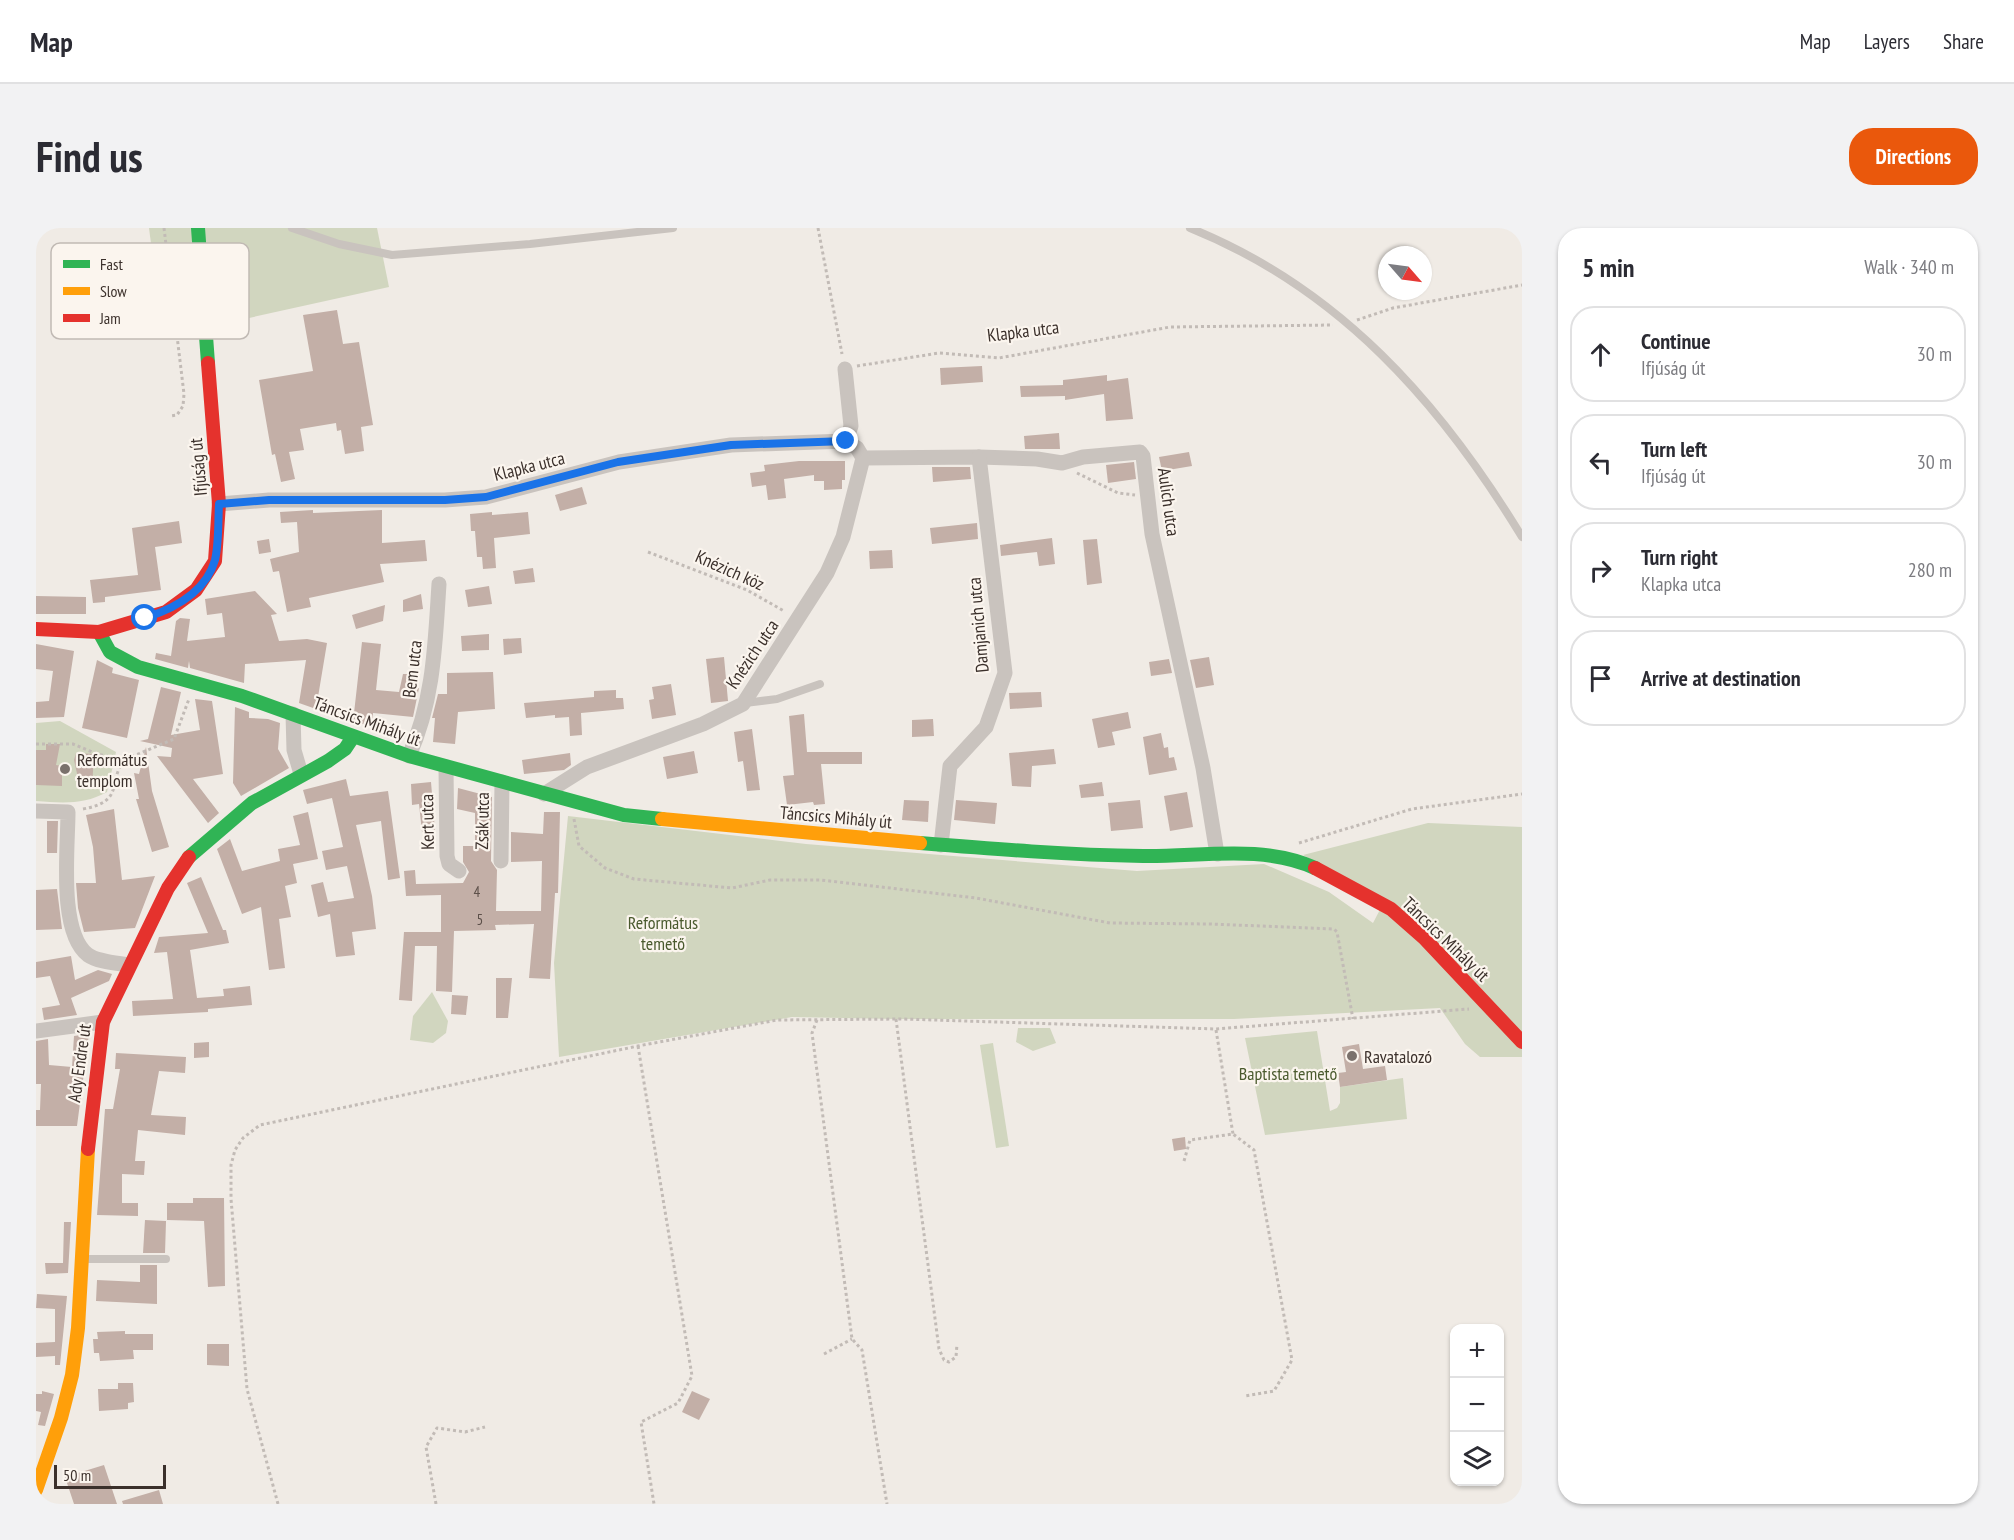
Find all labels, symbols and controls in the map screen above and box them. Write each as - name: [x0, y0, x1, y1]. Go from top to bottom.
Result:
- text: Map: [30, 23, 73, 60]
- text: Map: [1800, 28, 1831, 55]
- text: Layers: [1864, 28, 1910, 55]
- text: Share: [1943, 28, 1984, 55]
- button: Directions: [1849, 128, 1978, 185]
- text: Find us: [36, 129, 143, 184]
- legend: [51, 243, 249, 339]
- north arrow: [1378, 246, 1432, 300]
- text: 5 min: [1582, 251, 1635, 284]
- text: Fast: [100, 254, 123, 274]
- text: Walk · 340 m: [1864, 254, 1954, 280]
- text: Slow: [100, 281, 127, 301]
- text: Jam: [99, 308, 121, 328]
- street label: Klapka utca: [986, 315, 1060, 347]
- text: Continue: [1641, 327, 1711, 355]
- icon: ahead: [1584, 338, 1617, 371]
- text: 30 m: [1917, 341, 1952, 367]
- text: Ifjúság út: [1641, 355, 1706, 381]
- route end: [832, 427, 858, 453]
- text: Turn left: [1641, 435, 1707, 463]
- street label: Ifjúság út: [184, 437, 212, 497]
- street label: Klapka utca: [491, 446, 567, 486]
- icon: left: [1584, 446, 1617, 479]
- text: 30 m: [1917, 449, 1952, 475]
- text: Ifjúság út: [1641, 463, 1706, 489]
- street label: Aulich utca: [1153, 466, 1185, 538]
- text: Turn right: [1641, 543, 1718, 571]
- street label: Knézich köz: [692, 545, 768, 595]
- icon: right: [1584, 554, 1617, 587]
- text: 280 m: [1908, 557, 1952, 583]
- text: Klapka utca: [1641, 571, 1721, 597]
- street label: Damjanich utca: [962, 576, 994, 674]
- route start: [131, 604, 157, 630]
- street label: Knézich utca: [721, 615, 783, 693]
- street label: Bem utca: [397, 639, 427, 699]
- icon: arrive: [1584, 662, 1617, 695]
- text: Arrive at destination: [1641, 664, 1801, 692]
- street label: Táncsics Mihály út: [310, 691, 424, 751]
- place label: Református templom: [77, 748, 147, 792]
- marker: Református templom: [58, 762, 72, 776]
- street label: Zsák utca: [470, 792, 494, 850]
- street label: Kert utca: [415, 794, 439, 850]
- street label: Táncsics Mihály út: [779, 801, 893, 833]
- house number: 4: [474, 882, 481, 901]
- street label: Táncsics Mihály út: [1398, 892, 1494, 986]
- house number: 5: [477, 910, 483, 929]
- park label: Református temető: [628, 911, 698, 955]
- street label: Ady Endre út: [62, 1022, 96, 1104]
- place label: Ravatalozó: [1364, 1045, 1432, 1068]
- marker: Ravatalozó: [1345, 1049, 1359, 1063]
- park label: Baptista temető: [1239, 1062, 1337, 1085]
- map controls: [1450, 1324, 1504, 1486]
- button: +: [1450, 1324, 1504, 1378]
- button: −: [1450, 1378, 1504, 1432]
- button: layers: [1450, 1432, 1504, 1486]
- scale bar: [54, 1462, 166, 1490]
- text: 50 m: [63, 1465, 91, 1485]

